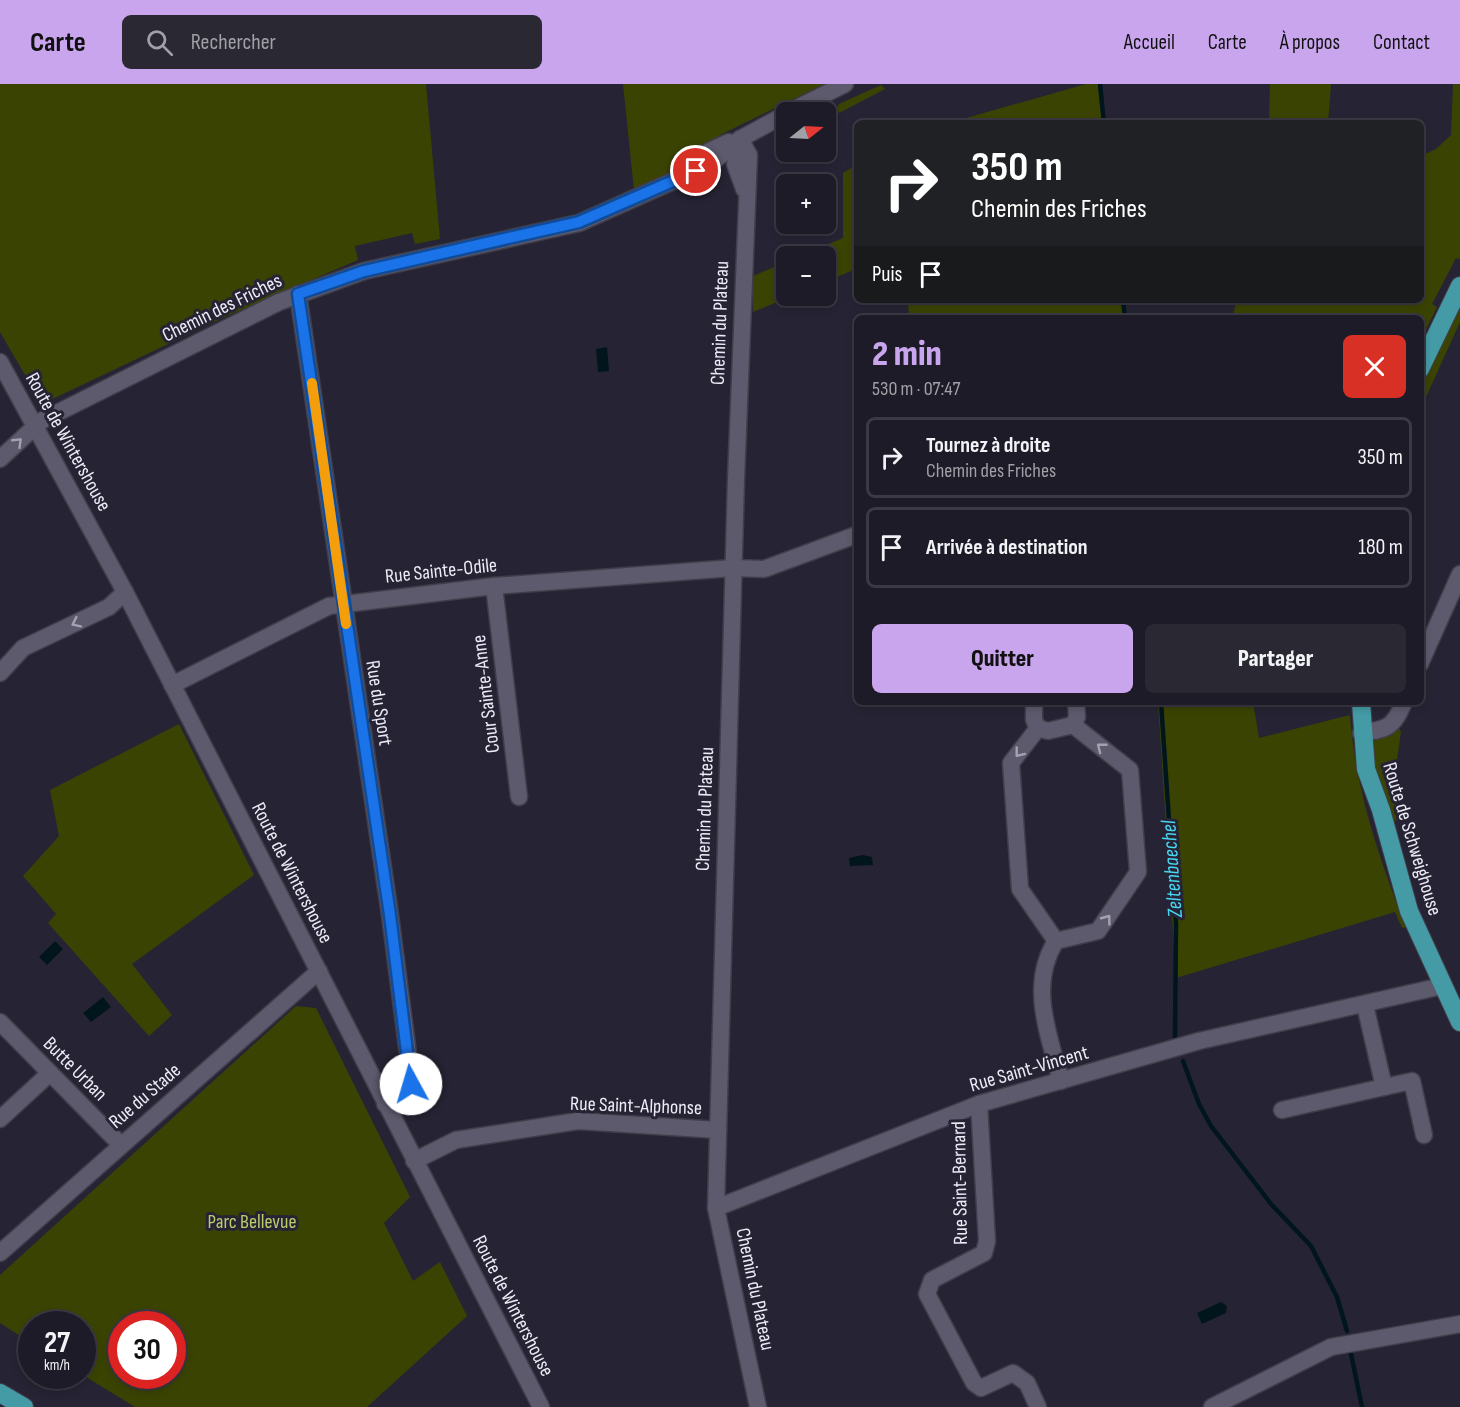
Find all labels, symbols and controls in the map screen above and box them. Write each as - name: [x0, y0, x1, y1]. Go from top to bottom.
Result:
- search box: [122, 15, 542, 69]
- text: Carte: [30, 26, 86, 59]
- icon: search: [143, 26, 176, 59]
- text: Rechercher: [191, 29, 276, 56]
- text: Accueil: [1124, 30, 1175, 55]
- text: Carte: [1208, 30, 1247, 55]
- text: À propos: [1280, 30, 1340, 55]
- text: Contact: [1373, 30, 1430, 55]
- north arrow: [776, 102, 836, 162]
- map controls: [776, 102, 836, 306]
- text: 350 m: [971, 142, 1063, 193]
- icon: right: [872, 144, 950, 222]
- pin: [670, 145, 721, 196]
- icon: arrive: [679, 154, 712, 187]
- button: +: [776, 174, 836, 234]
- text: Chemin des Friches: [971, 193, 1147, 225]
- button: −: [776, 246, 836, 306]
- icon: arrive: [914, 258, 947, 291]
- street label: Chemin du Plateau: [706, 260, 734, 386]
- text: Puis: [872, 261, 902, 288]
- street label: Chemin des Friches: [158, 269, 286, 347]
- text: 2 min: [872, 333, 942, 376]
- button: close: [1343, 335, 1406, 398]
- street label: Route de Wintershouse: [20, 368, 116, 516]
- text: 530 m · 07:47: [872, 377, 960, 401]
- text: Tournez à droite: [926, 432, 1051, 459]
- one-way arrow: [11, 438, 21, 449]
- icon: right: [875, 441, 908, 474]
- text: 350 m: [1358, 444, 1403, 471]
- text: Chemin des Friches: [926, 459, 1056, 483]
- icon: arrive: [875, 531, 908, 564]
- text: Arrivée à destination: [926, 534, 1088, 561]
- text: 180 m: [1358, 534, 1403, 561]
- street label: Rue Sainte-Odile: [384, 553, 498, 589]
- one-way arrow: [72, 615, 83, 627]
- button: Quitter: [872, 624, 1133, 693]
- button: Partager: [1145, 624, 1406, 693]
- street label: Cour Sainte-Anne: [467, 634, 505, 754]
- street label: Rue du Sport: [360, 659, 398, 747]
- one-way arrow: [1097, 744, 1108, 755]
- street label: Chemin du Plateau: [691, 746, 719, 872]
- one-way arrow: [1015, 746, 1026, 757]
- street label: Route de Schweighouse: [1377, 760, 1447, 918]
- street label: Route de Wintershouse: [246, 799, 338, 947]
- water label: Zeltenbaechel: [1156, 818, 1188, 919]
- one-way arrow: [1100, 914, 1111, 925]
- street label: Butte Urban: [38, 1032, 112, 1106]
- street label: Rue Saint-Vincent: [967, 1041, 1091, 1097]
- position arrow: [379, 1052, 443, 1116]
- street label: Rue du Stade: [104, 1058, 186, 1134]
- street label: Rue Saint-Alphonse: [570, 1092, 702, 1120]
- street label: Rue Saint-Bernard: [947, 1121, 973, 1245]
- park label: Parc Bellevue: [208, 1210, 296, 1234]
- street label: Chemin du Plateau: [730, 1226, 780, 1352]
- street label: Route de Wintershouse: [467, 1232, 559, 1380]
- speed limit sign: 30: [108, 1311, 186, 1389]
- text: 27: [44, 1325, 70, 1361]
- text: km/h: [44, 1356, 70, 1375]

